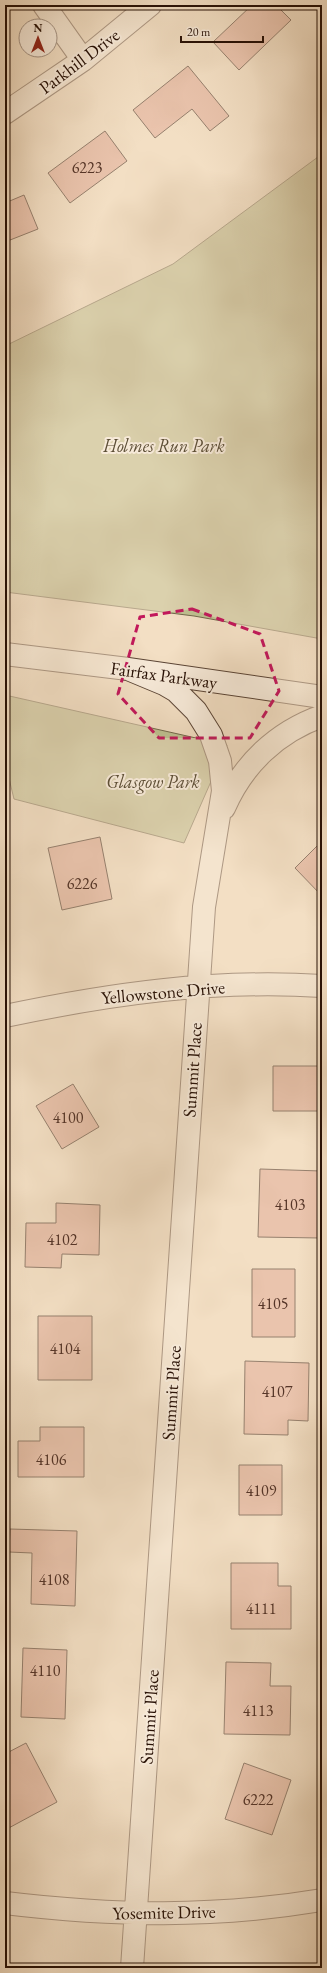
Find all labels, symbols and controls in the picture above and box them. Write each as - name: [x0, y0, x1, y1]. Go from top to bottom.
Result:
- north arrow: [18, 18, 58, 58]
- scale bar: [181, 18, 263, 44]
- text: N: [34, 21, 43, 35]
- street label: Parkhill Drive: [34, 23, 124, 99]
- text: 20 m: [187, 24, 211, 40]
- house number: 6223: [72, 157, 103, 178]
- park label: Holmes Run Park: [102, 434, 225, 457]
- street label: Fairfax Parkway: [109, 656, 219, 694]
- park label: Glasgow Park: [106, 770, 200, 794]
- house number: 6226: [67, 873, 98, 894]
- street label: Yellowstone Drive: [100, 975, 226, 1009]
- street label: Summit Place: [177, 1022, 207, 1118]
- house number: 4100: [53, 1107, 84, 1128]
- house number: 4103: [275, 1194, 306, 1215]
- house number: 4102: [47, 1229, 78, 1250]
- house number: 4105: [258, 1293, 288, 1314]
- house number: 4104: [50, 1338, 81, 1359]
- street label: Summit Place: [156, 1345, 186, 1441]
- house number: 4107: [262, 1381, 293, 1402]
- house number: 4106: [36, 1449, 67, 1470]
- house number: 4109: [246, 1480, 277, 1501]
- house number: 4108: [39, 1569, 70, 1590]
- house number: 4111: [246, 1598, 276, 1619]
- house number: 4110: [30, 1660, 61, 1681]
- street label: Summit Place: [134, 1669, 164, 1765]
- house number: 4113: [243, 1700, 274, 1721]
- house number: 6222: [243, 1789, 274, 1810]
- street label: Yosemite Drive: [112, 1900, 216, 1924]

